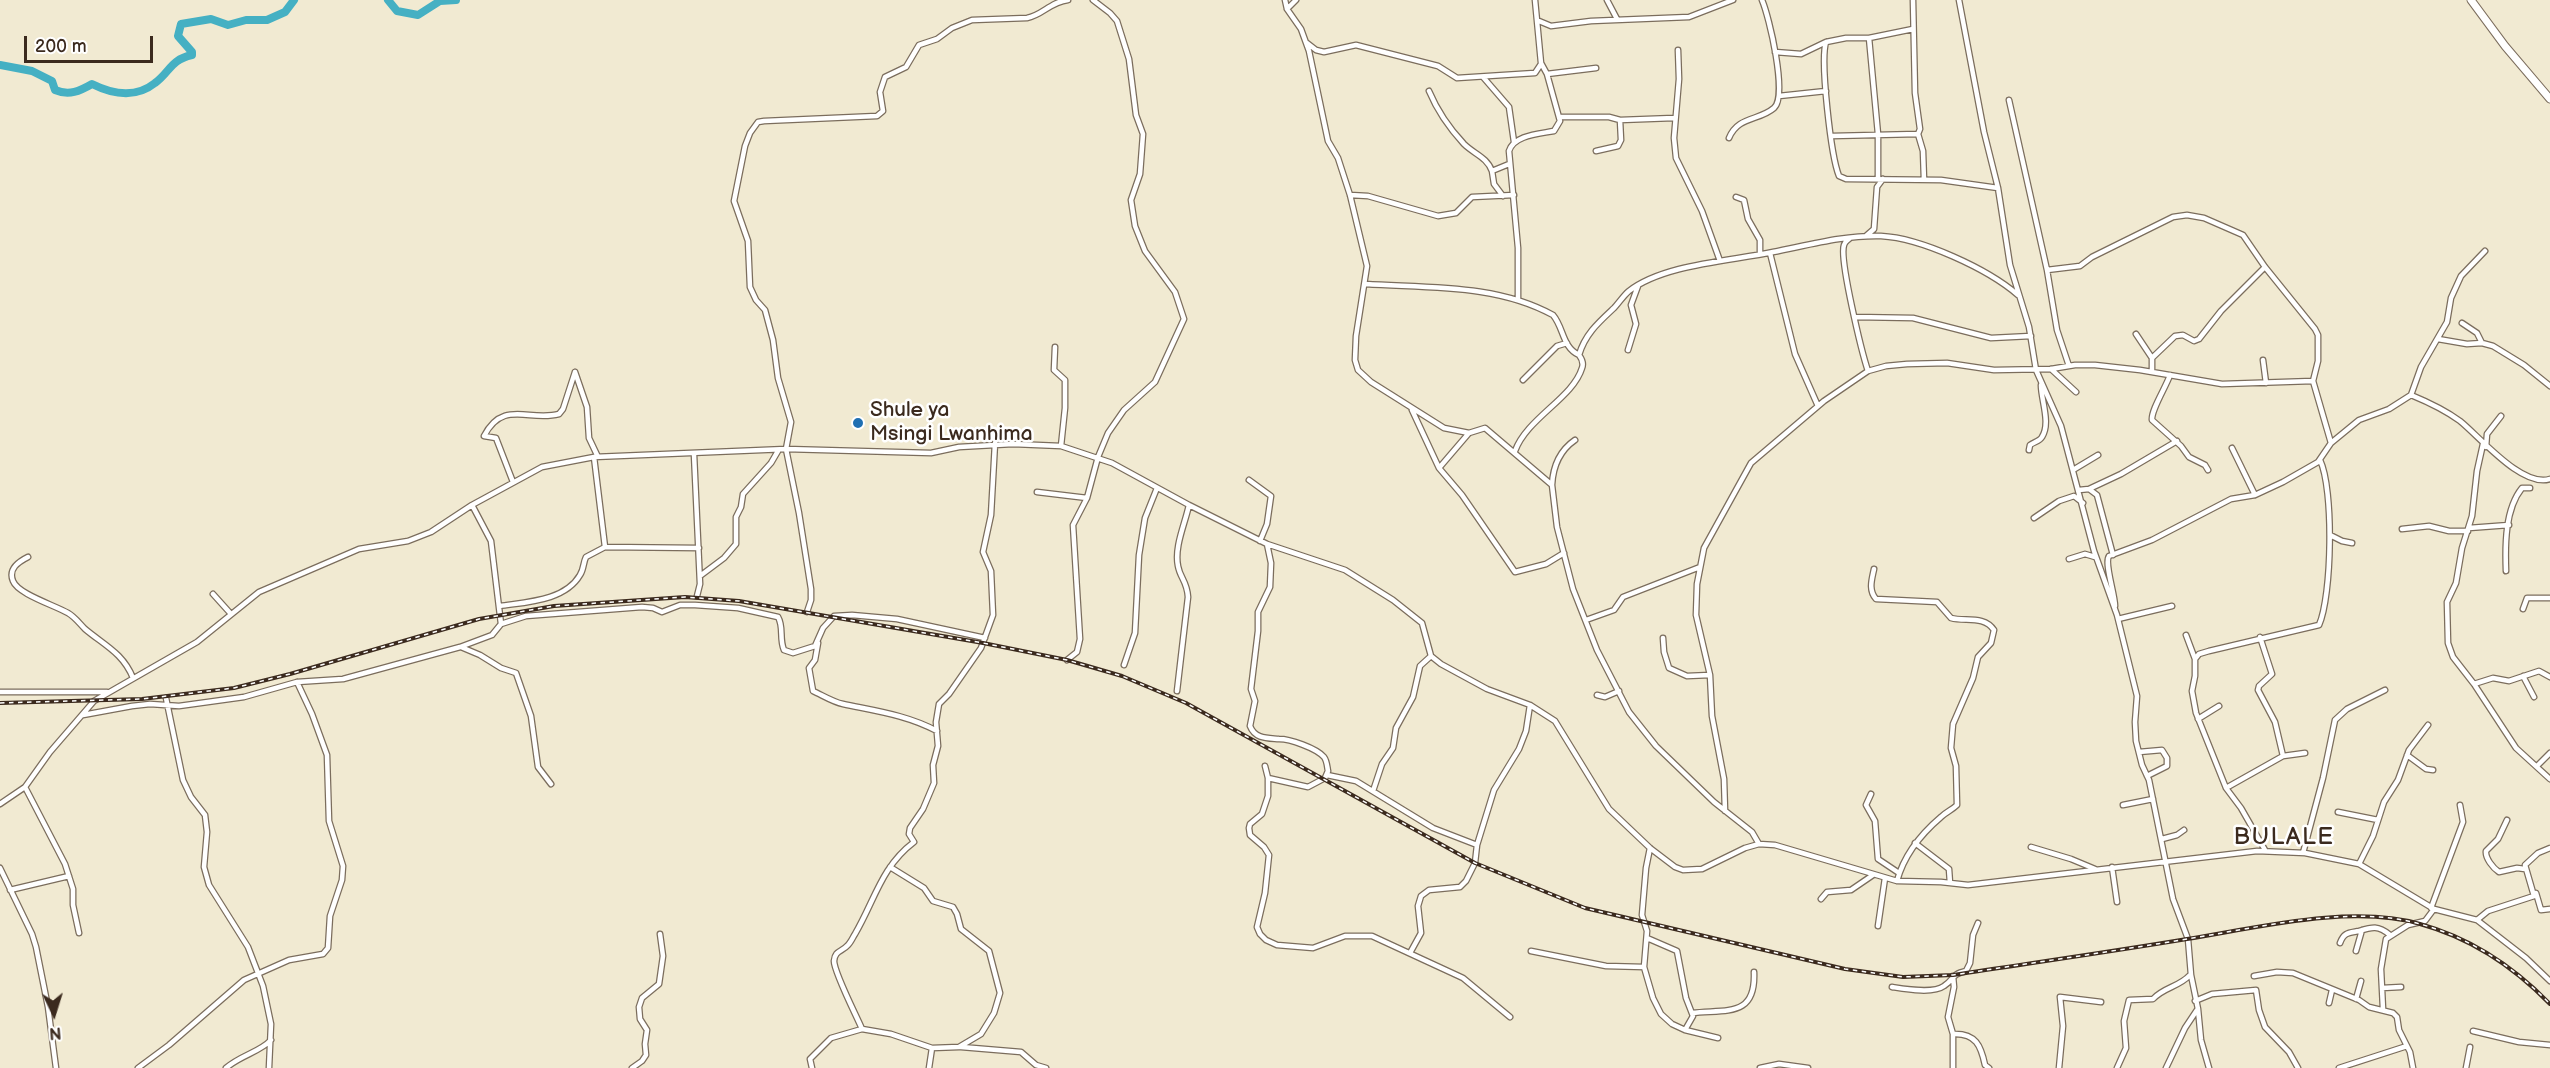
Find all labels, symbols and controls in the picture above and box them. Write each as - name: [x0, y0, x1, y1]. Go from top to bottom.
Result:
- scale bar: [27, 24, 156, 62]
- text: 200 m: [35, 36, 87, 57]
- place label: Shule ya Msingi Lwanhima: [870, 398, 1033, 448]
- marker: Shule ya Msingi Lwanhima: [851, 416, 865, 430]
- district label: BULALE: [2233, 824, 2335, 852]
- north arrow: [24, 984, 84, 1044]
- text: N: [49, 1023, 62, 1042]

